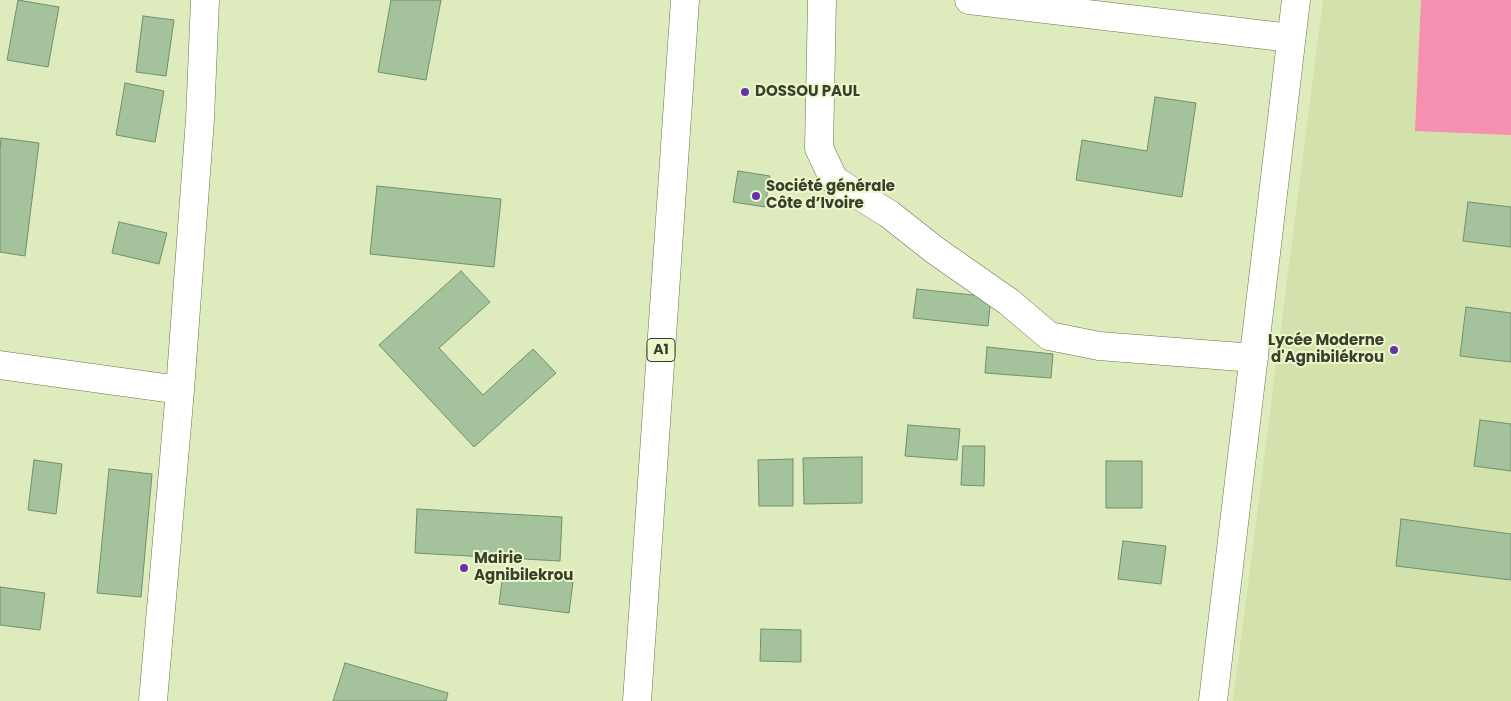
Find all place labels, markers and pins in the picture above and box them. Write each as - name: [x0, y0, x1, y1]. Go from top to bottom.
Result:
- place label: DOSSOU PAUL: [755, 83, 860, 101]
- marker: DOSSOU PAUL: [739, 86, 751, 98]
- place label: Société générale Côte d’Ivoire: [766, 178, 895, 213]
- marker: Société générale Côte d’Ivoire: [750, 190, 762, 202]
- place label: Lycée Moderne d'Agnibilékrou: [1268, 332, 1384, 367]
- marker: Lycée Moderne d'Agnibilékrou: [1388, 344, 1400, 356]
- place label: Mairie Agnibilekrou: [474, 550, 573, 585]
- marker: Mairie Agnibilekrou: [458, 562, 470, 574]

